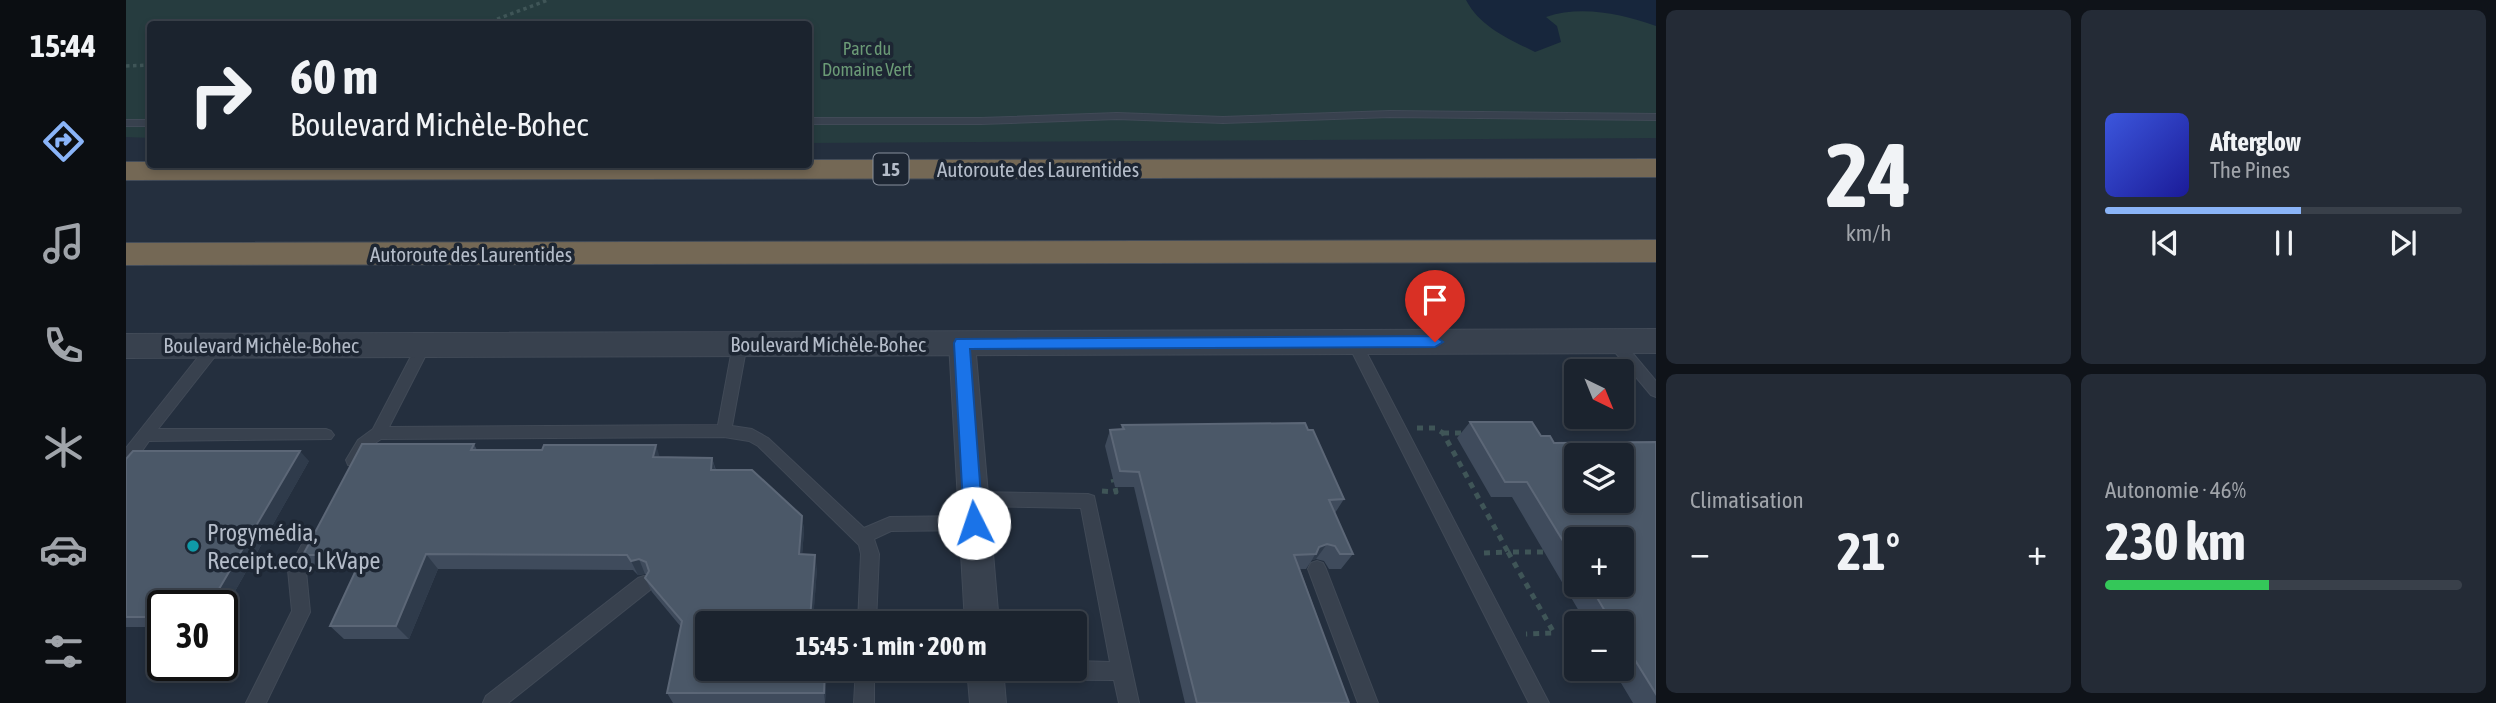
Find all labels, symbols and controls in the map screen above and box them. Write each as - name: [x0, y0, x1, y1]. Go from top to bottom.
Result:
- text: 15:44: [30, 27, 96, 64]
- park label: Parc du Domaine Vert: [822, 38, 912, 80]
- text: 60 m: [290, 48, 378, 104]
- icon: right: [175, 49, 266, 140]
- text: Boulevard Michèle-Bohec: [290, 106, 588, 143]
- icon: directions: [39, 117, 88, 166]
- text: 24: [1826, 122, 1911, 226]
- text: Afterglow: [2210, 127, 2301, 157]
- road number: 15: [874, 154, 908, 184]
- street label: Autoroute des Laurentides: [937, 157, 1139, 181]
- text: The Pines: [2210, 157, 2290, 183]
- icon: music: [39, 219, 88, 268]
- text: km/h: [1846, 220, 1891, 246]
- icon: previous: [2146, 224, 2184, 262]
- icon: pause: [2265, 224, 2303, 262]
- icon: next: [2384, 224, 2422, 262]
- street label: Autoroute des Laurentides: [370, 242, 572, 266]
- pin: [1405, 270, 1465, 342]
- icon: arrive: [1416, 281, 1454, 319]
- icon: phone: [39, 321, 88, 370]
- street label: Boulevard Michèle-Bohec: [730, 332, 926, 356]
- street label: Boulevard Michèle-Bohec: [163, 333, 359, 357]
- north arrow: [1564, 359, 1634, 429]
- map controls: [1564, 359, 1634, 681]
- icon: climate: [39, 423, 88, 472]
- button: layers: [1564, 443, 1634, 513]
- text: Autonomie · 46%: [2105, 477, 2246, 503]
- position arrow: [937, 486, 1011, 560]
- text: Climatisation: [1690, 487, 1804, 513]
- text: 230 km: [2105, 511, 2246, 571]
- place label: Progymédia, Receipt.eco, LkVape: [207, 519, 380, 574]
- text: 21°: [1837, 521, 1900, 581]
- icon: car: [39, 525, 88, 574]
- button: +: [1564, 527, 1634, 597]
- text: −: [1690, 530, 1710, 573]
- text: +: [2027, 530, 2047, 573]
- marker: Progymédia, Receipt.eco, LkVape: [185, 538, 201, 554]
- speed limit sign: 30: [147, 590, 238, 681]
- button: −: [1564, 611, 1634, 681]
- icon: filters: [39, 627, 88, 676]
- text: 15:45 · 1 min · 200 m: [796, 631, 986, 661]

